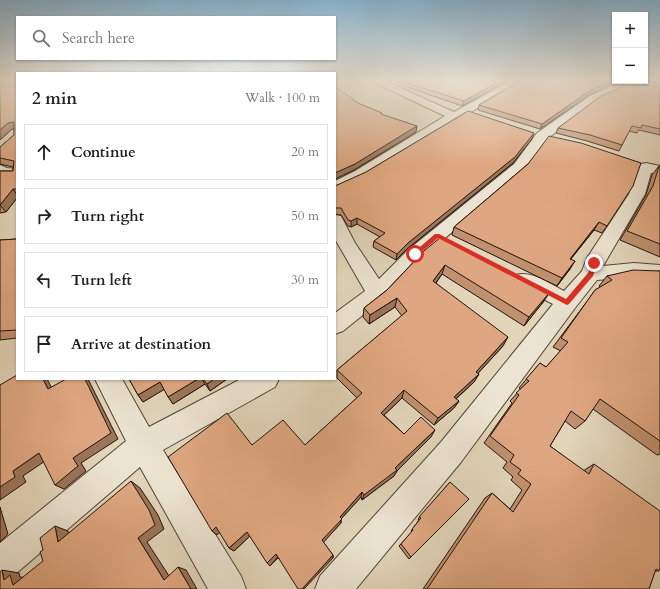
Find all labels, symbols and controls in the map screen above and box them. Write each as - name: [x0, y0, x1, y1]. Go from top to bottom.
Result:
- map controls: [612, 12, 648, 84]
- button: +: [612, 12, 648, 48]
- search box: [16, 16, 336, 60]
- icon: search: [30, 27, 52, 49]
- text: Search here: [62, 28, 135, 48]
- button: −: [612, 48, 648, 84]
- text: 2 min: [32, 87, 77, 110]
- text: Walk · 100 m: [245, 89, 320, 107]
- icon: ahead: [33, 141, 55, 163]
- text: Continue: [71, 142, 136, 162]
- text: 20 m: [291, 143, 319, 161]
- icon: right: [33, 205, 55, 227]
- text: Turn right: [71, 206, 144, 226]
- text: 50 m: [291, 207, 319, 225]
- route start: [406, 245, 424, 263]
- route end: [585, 254, 603, 272]
- icon: left: [33, 269, 55, 291]
- text: Turn left: [71, 270, 132, 290]
- text: 30 m: [291, 271, 319, 289]
- icon: arrive: [33, 333, 55, 355]
- text: Arrive at destination: [71, 334, 211, 354]

